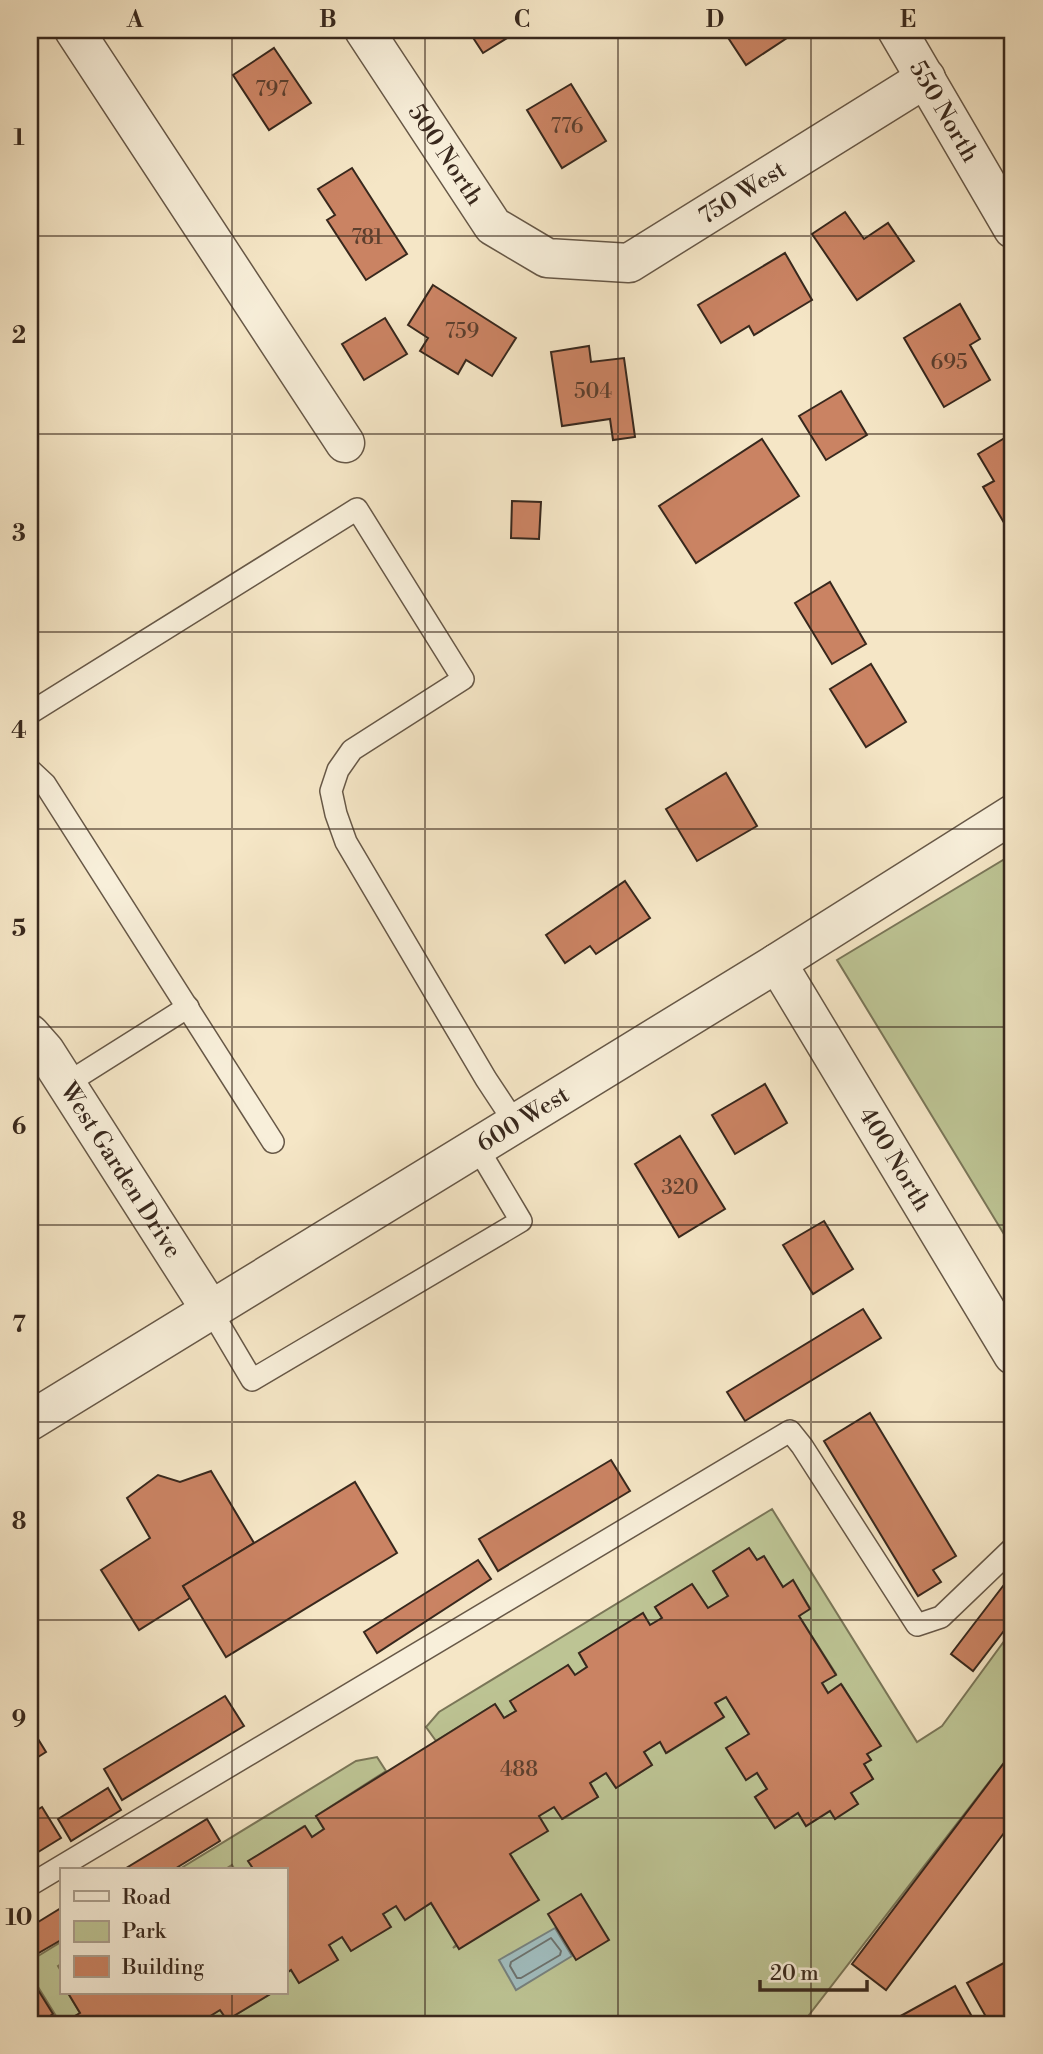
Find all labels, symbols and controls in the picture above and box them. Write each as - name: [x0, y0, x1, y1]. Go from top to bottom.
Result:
- text: A: [126, 6, 144, 34]
- text: B: [319, 6, 337, 34]
- text: C: [514, 6, 530, 34]
- text: D: [706, 6, 724, 34]
- text: E: [900, 6, 916, 34]
- street label: 550 North: [902, 56, 985, 168]
- house number: 797: [255, 77, 289, 103]
- street label: 500 North: [401, 99, 489, 211]
- house number: 776: [550, 114, 584, 140]
- text: 1: [13, 124, 25, 152]
- street label: 750 West: [694, 155, 792, 232]
- house number: 781: [351, 225, 383, 251]
- house number: 759: [445, 319, 479, 345]
- text: 2: [12, 322, 26, 350]
- house number: 695: [930, 350, 968, 376]
- house number: 504: [574, 379, 612, 405]
- text: 3: [12, 520, 26, 548]
- text: 4: [11, 717, 27, 745]
- text: 5: [12, 915, 26, 943]
- street label: West Garden Drive: [53, 1076, 188, 1264]
- street label: 600 West: [472, 1080, 575, 1159]
- street label: 400 North: [851, 1102, 937, 1217]
- text: 6: [12, 1113, 26, 1141]
- house number: 320: [661, 1175, 699, 1201]
- text: 7: [12, 1311, 26, 1339]
- text: 8: [12, 1508, 26, 1536]
- text: 9: [12, 1706, 26, 1734]
- house number: 488: [500, 1757, 538, 1783]
- legend: [60, 1868, 287, 1994]
- text: Road: [122, 1885, 171, 1911]
- text: 10: [5, 1904, 33, 1932]
- text: Park: [122, 1919, 167, 1945]
- scale bar: [760, 1949, 866, 1993]
- text: Building: [121, 1955, 204, 1981]
- text: 20 m: [770, 1961, 819, 1987]

